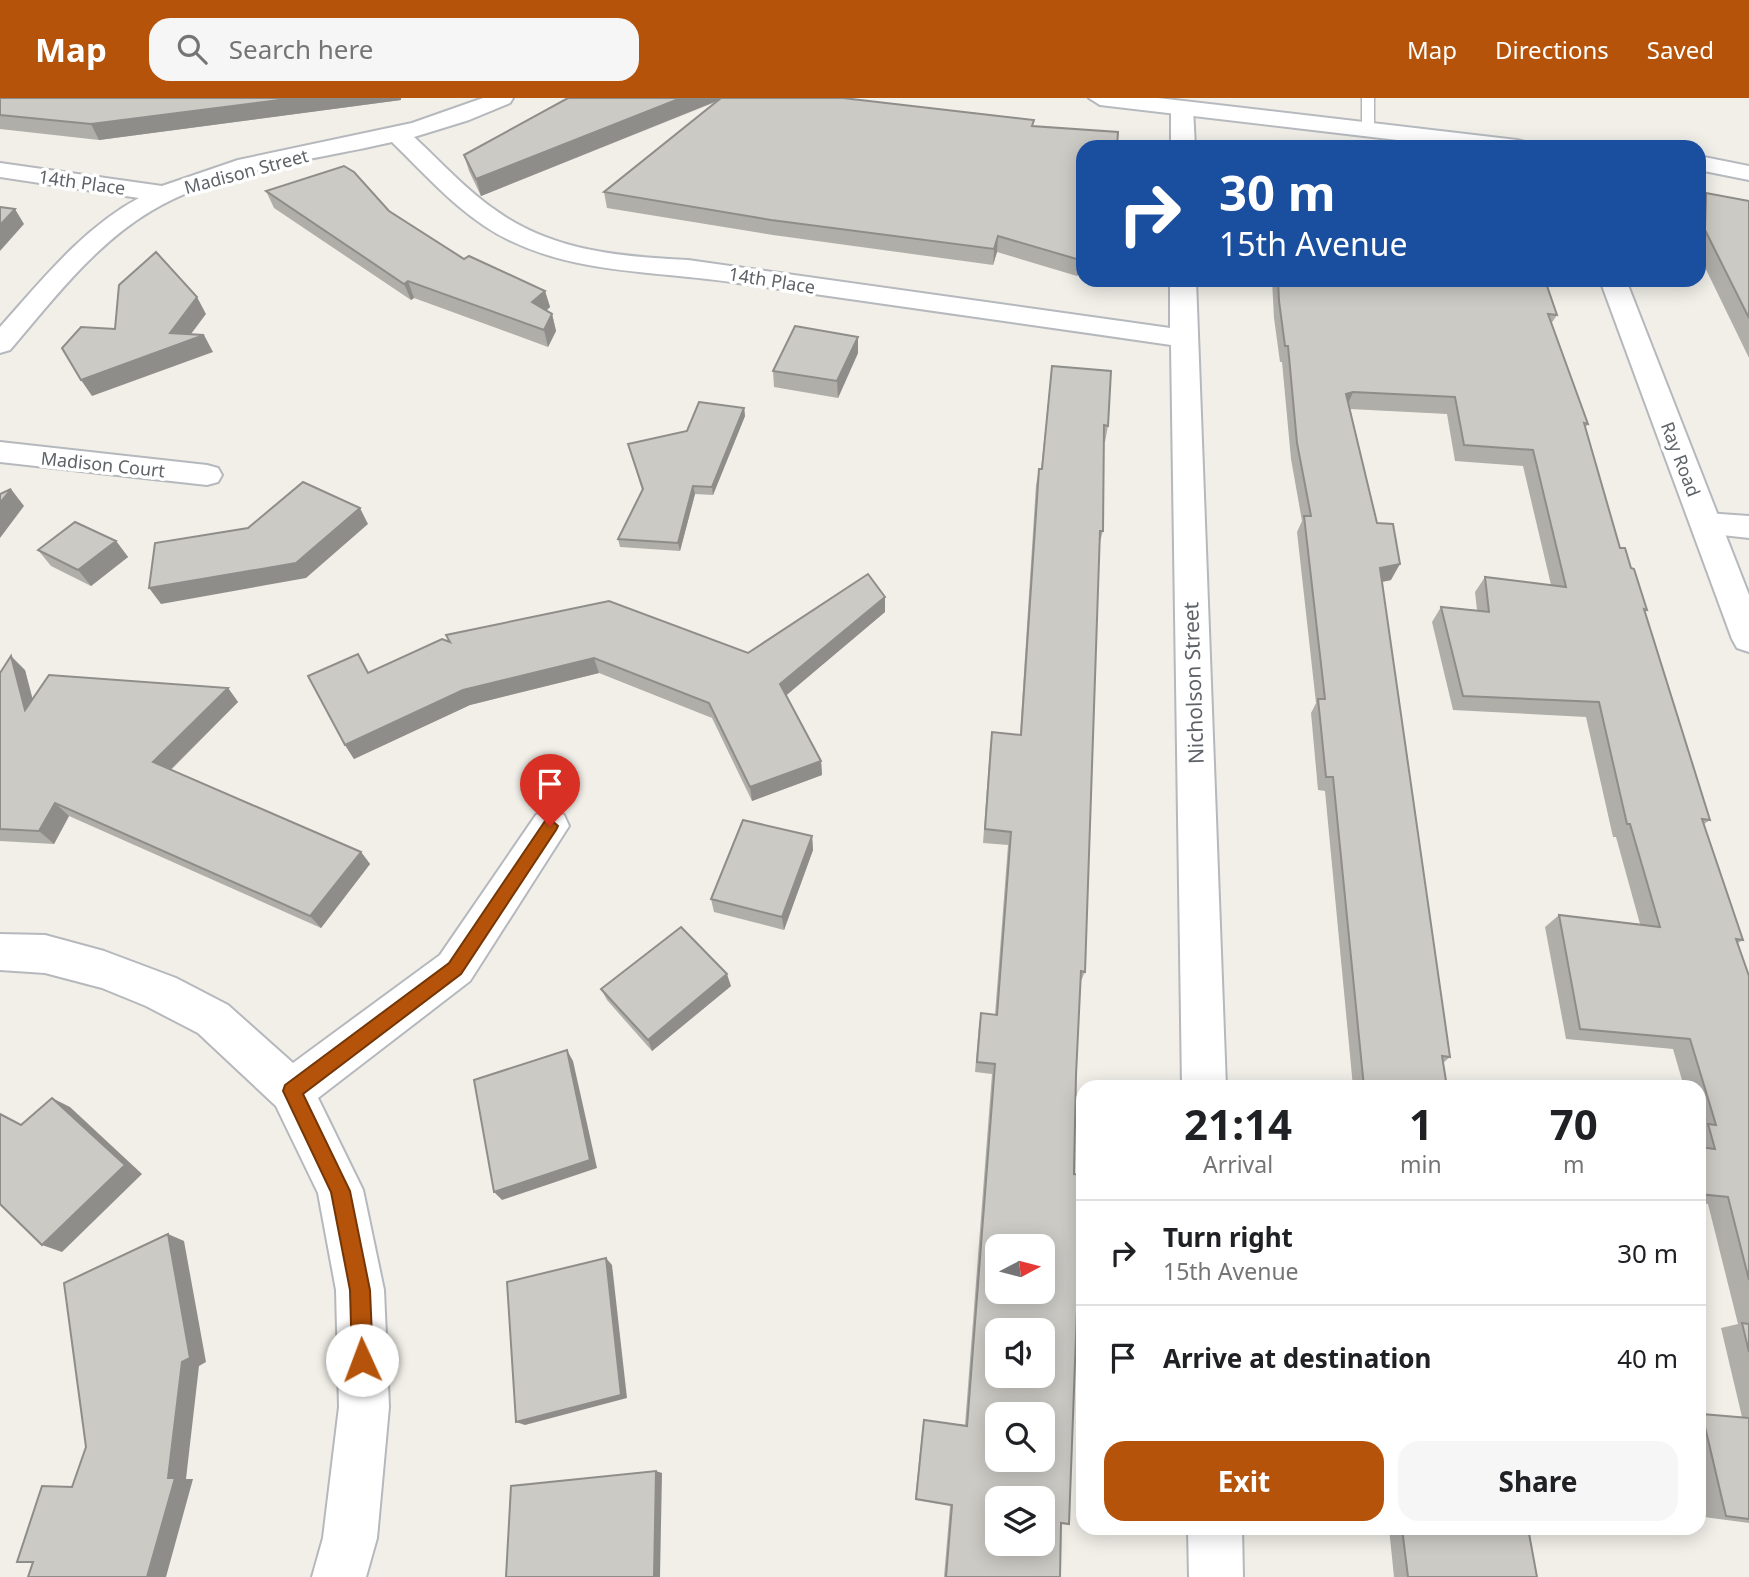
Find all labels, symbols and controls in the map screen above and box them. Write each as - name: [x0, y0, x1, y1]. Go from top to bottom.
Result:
- search box: [149, 18, 639, 81]
- text: Map: [35, 27, 107, 72]
- icon: search: [173, 30, 211, 68]
- text: Search here: [229, 31, 373, 67]
- text: Map: [1407, 33, 1457, 66]
- text: Directions: [1495, 33, 1609, 66]
- text: Saved: [1647, 33, 1714, 66]
- street label: Madison Street: [181, 143, 311, 199]
- text: 30 m: [1219, 159, 1336, 225]
- street label: 14th Place: [37, 164, 127, 200]
- icon: right: [1104, 168, 1195, 259]
- text: 15th Avenue: [1219, 222, 1408, 265]
- street label: 14th Place: [727, 261, 817, 299]
- street label: Ray Road: [1656, 418, 1706, 500]
- street label: Madison Court: [40, 446, 167, 483]
- street label: Nicholson Street: [1176, 601, 1210, 765]
- pin: [520, 754, 580, 826]
- icon: arrive: [531, 765, 569, 803]
- text: 21:14: [1184, 1095, 1292, 1152]
- text: 1: [1409, 1095, 1433, 1152]
- text: 70: [1550, 1095, 1598, 1152]
- text: Arrival: [1203, 1148, 1273, 1180]
- text: min: [1400, 1148, 1442, 1180]
- text: m: [1563, 1148, 1585, 1180]
- text: Turn right: [1163, 1219, 1293, 1255]
- north arrow: [985, 1234, 1055, 1304]
- map controls: [985, 1234, 1055, 1556]
- icon: right: [1104, 1234, 1142, 1272]
- text: 30 m: [1617, 1235, 1678, 1271]
- text: 15th Avenue: [1163, 1255, 1299, 1287]
- button: sound: [985, 1318, 1055, 1388]
- position arrow: [325, 1323, 399, 1397]
- icon: arrive: [1104, 1339, 1142, 1377]
- text: Arrive at destination: [1163, 1340, 1432, 1376]
- text: 40 m: [1617, 1340, 1678, 1376]
- button: search: [985, 1402, 1055, 1472]
- button: Exit: [1104, 1441, 1384, 1521]
- button: Share: [1398, 1441, 1678, 1521]
- button: layers: [985, 1486, 1055, 1556]

